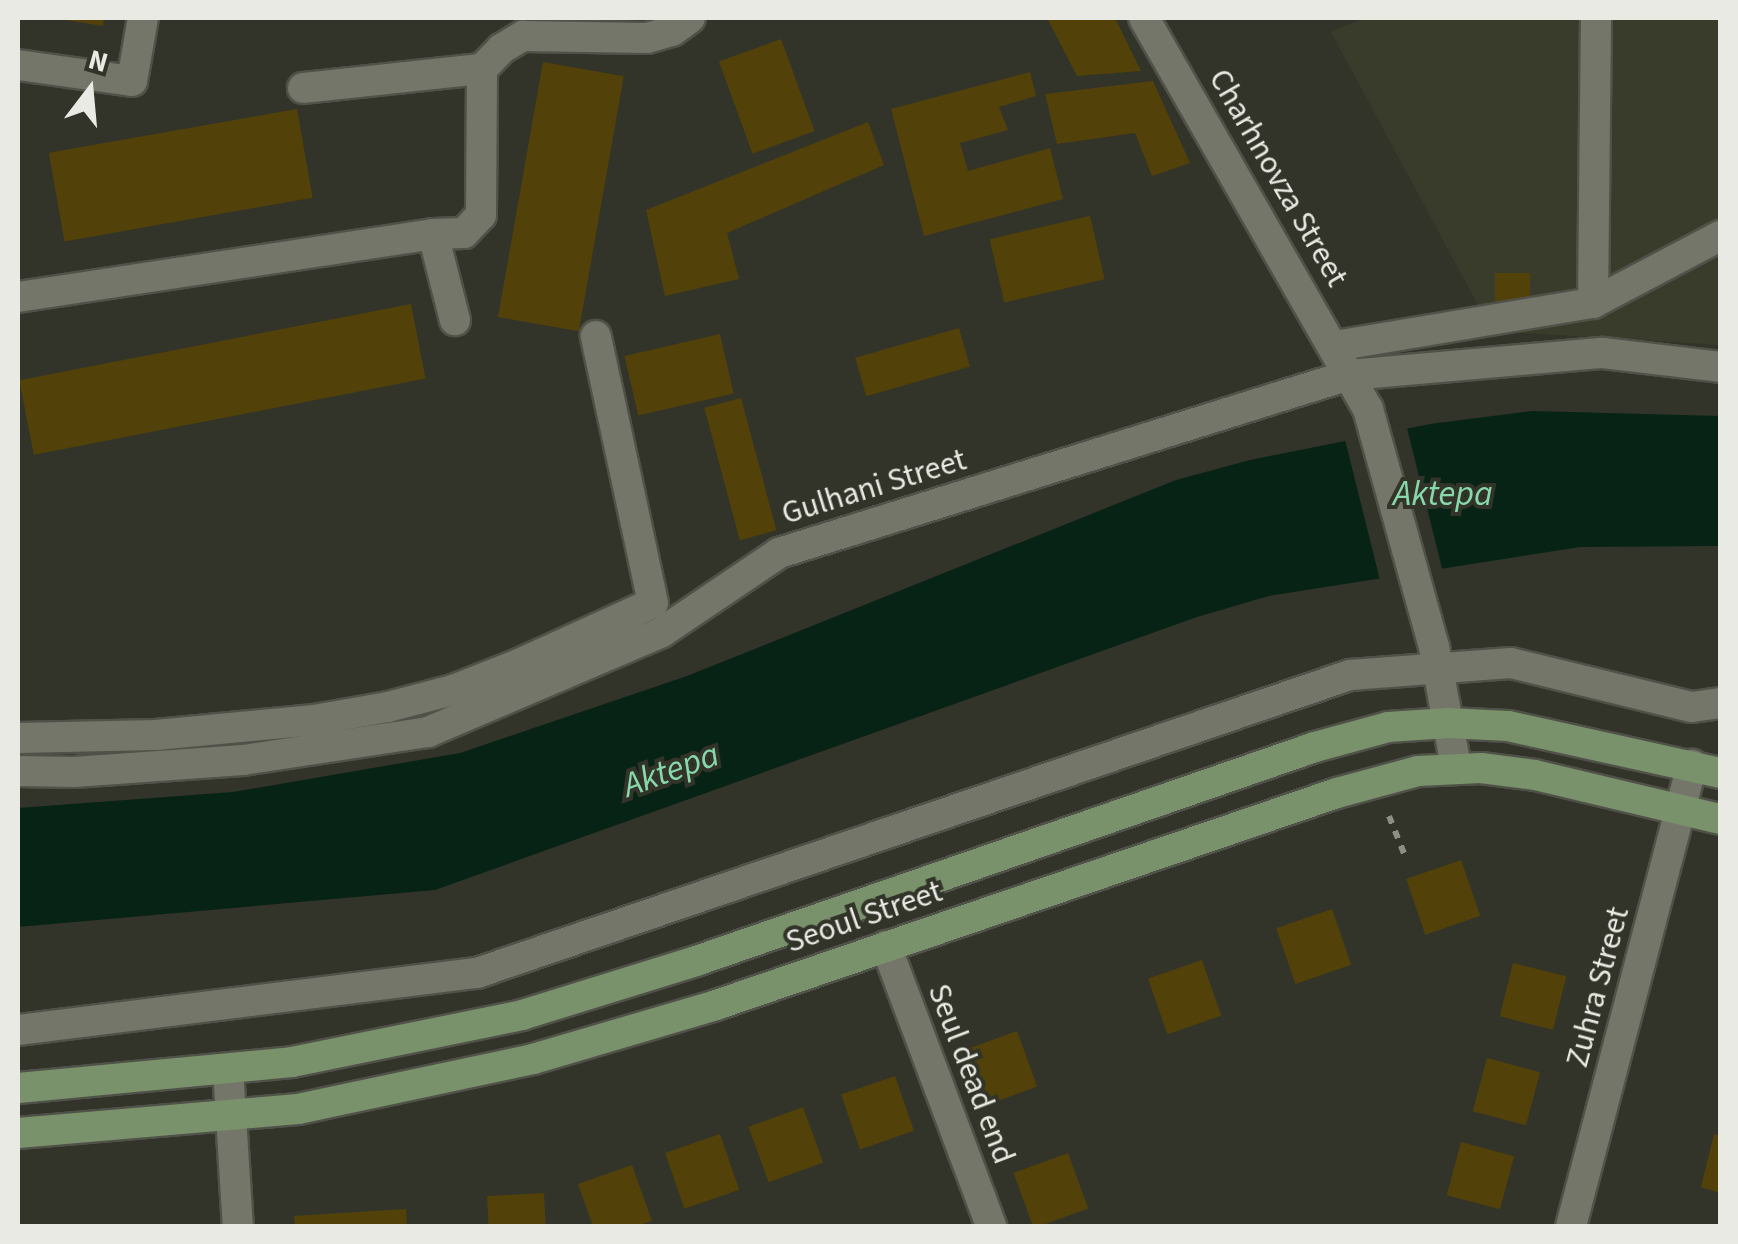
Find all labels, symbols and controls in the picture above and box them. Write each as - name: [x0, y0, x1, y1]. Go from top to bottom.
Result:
- text: N: [84, 39, 113, 83]
- north arrow: [40, 40, 140, 140]
- street label: Charhnovza Street: [1200, 62, 1356, 294]
- street label: Gulhani Street: [777, 441, 971, 533]
- water label: Aktepa: [1393, 473, 1493, 515]
- water label: Aktepa: [617, 733, 725, 807]
- street label: Seoul Street: [781, 872, 947, 962]
- street label: Zuhra Street: [1558, 903, 1638, 1071]
- street label: Seul dead end: [919, 979, 1023, 1169]

